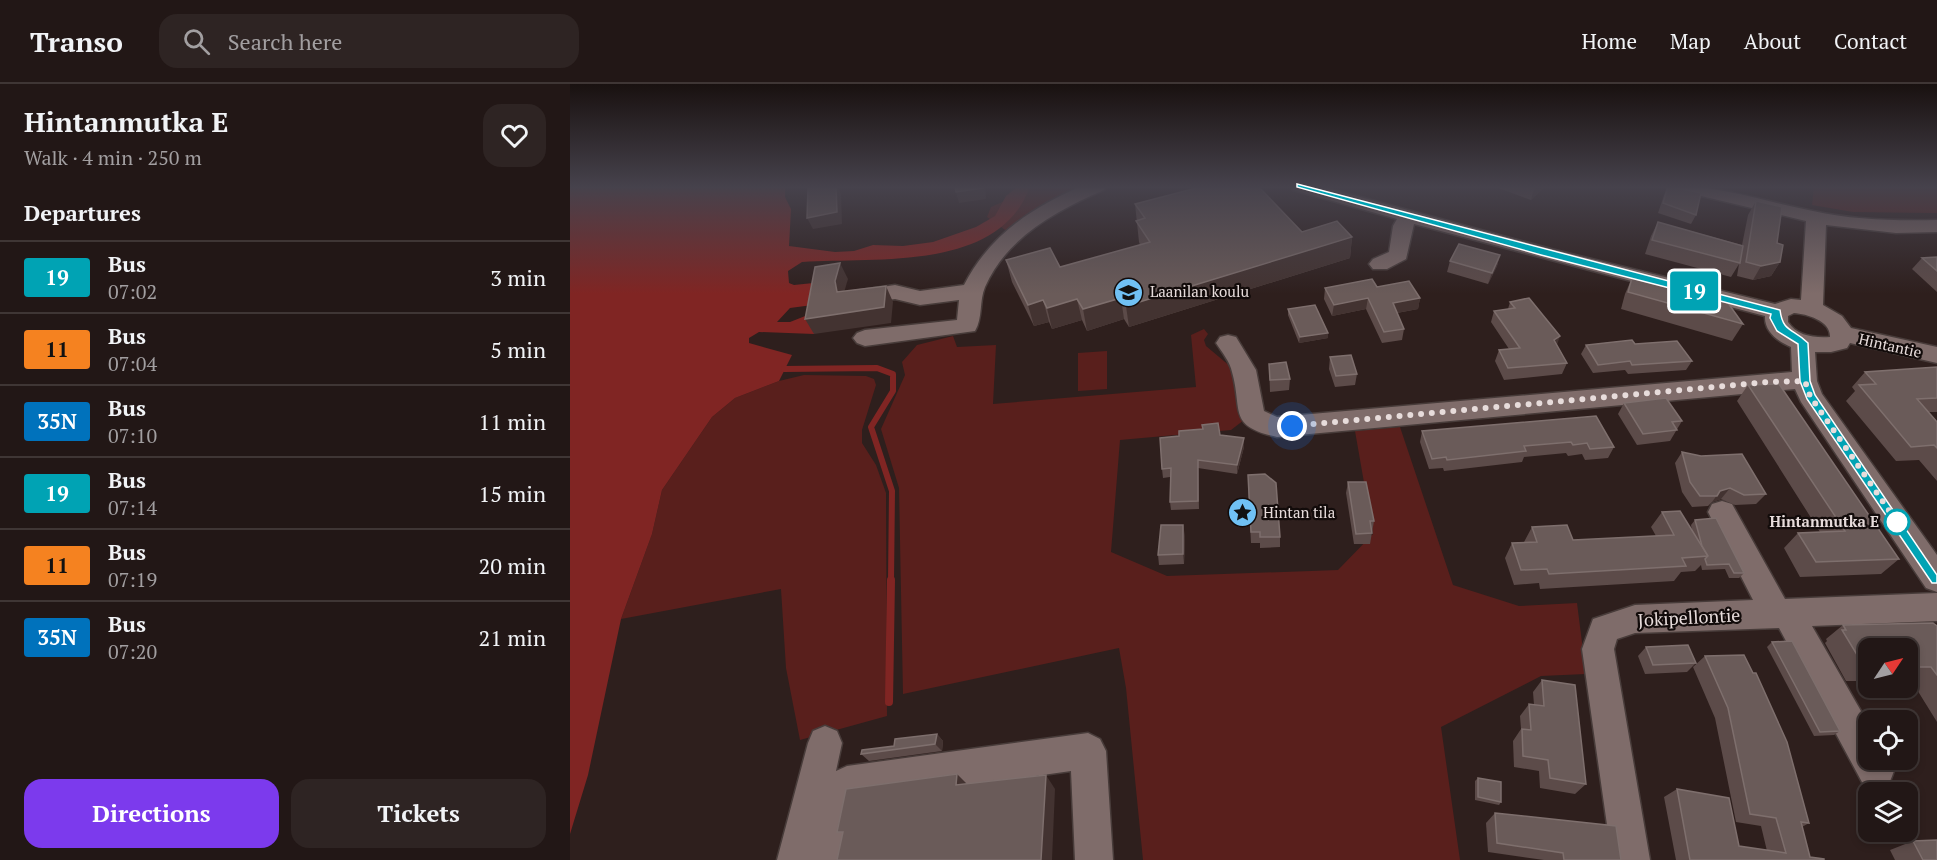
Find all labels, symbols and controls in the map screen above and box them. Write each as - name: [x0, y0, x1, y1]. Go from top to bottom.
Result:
- search box: [159, 14, 579, 68]
- text: Transo: [30, 23, 123, 60]
- icon: search: [180, 25, 213, 58]
- text: Search here: [228, 27, 342, 56]
- text: Home: [1581, 27, 1637, 55]
- text: Map: [1670, 27, 1711, 55]
- text: About: [1744, 27, 1801, 55]
- text: Contact: [1834, 27, 1907, 55]
- text: Hintanmutka E: [24, 103, 229, 140]
- button: heart: [483, 104, 546, 167]
- text: Walk · 4 min · 250 m: [24, 144, 202, 171]
- text: Departures: [24, 198, 141, 227]
- text: Bus: [108, 249, 146, 278]
- text: 19: [45, 263, 69, 291]
- text: 3 min: [490, 263, 546, 292]
- line badge: 19: [1667, 272, 1721, 310]
- school or university icon: Laanilan koulu: [1113, 276, 1145, 308]
- text: 19: [1682, 277, 1706, 305]
- text: 07:02: [108, 278, 157, 305]
- place label: Laanilan koulu: [1150, 281, 1249, 301]
- text: Bus: [108, 321, 146, 350]
- street label: Hintantie: [1857, 328, 1924, 362]
- text: 11: [45, 335, 69, 363]
- text: 5 min: [490, 335, 546, 364]
- text: 07:04: [108, 350, 157, 377]
- text: Bus: [108, 393, 146, 422]
- text: 35N: [37, 407, 77, 435]
- text: 11 min: [479, 407, 546, 436]
- your location: [1277, 411, 1307, 441]
- text: 07:10: [108, 422, 157, 449]
- text: Bus: [108, 465, 146, 494]
- text: 19: [45, 479, 69, 507]
- text: 15 min: [479, 479, 546, 508]
- text: 07:14: [108, 494, 157, 521]
- place icon: Hintan tila: [1226, 497, 1258, 529]
- place label: Hintan tila: [1263, 502, 1336, 522]
- marker: Hintanmutka E: [1884, 509, 1910, 535]
- place label: Hintanmutka E: [1769, 511, 1879, 531]
- text: Bus: [108, 537, 146, 566]
- text: 11: [45, 551, 69, 579]
- text: 20 min: [479, 551, 546, 580]
- text: 07:19: [108, 566, 157, 593]
- street label: Jokipellontie: [1637, 602, 1741, 632]
- text: Bus: [108, 609, 146, 638]
- text: 35N: [37, 623, 77, 651]
- text: 21 min: [479, 623, 546, 652]
- text: 07:20: [108, 638, 157, 665]
- north arrow: [1858, 638, 1918, 698]
- map controls: [1858, 638, 1918, 842]
- button: locate: [1858, 710, 1918, 770]
- button: Directions: [24, 779, 279, 848]
- button: Tickets: [291, 779, 546, 848]
- button: layers: [1858, 782, 1918, 842]

